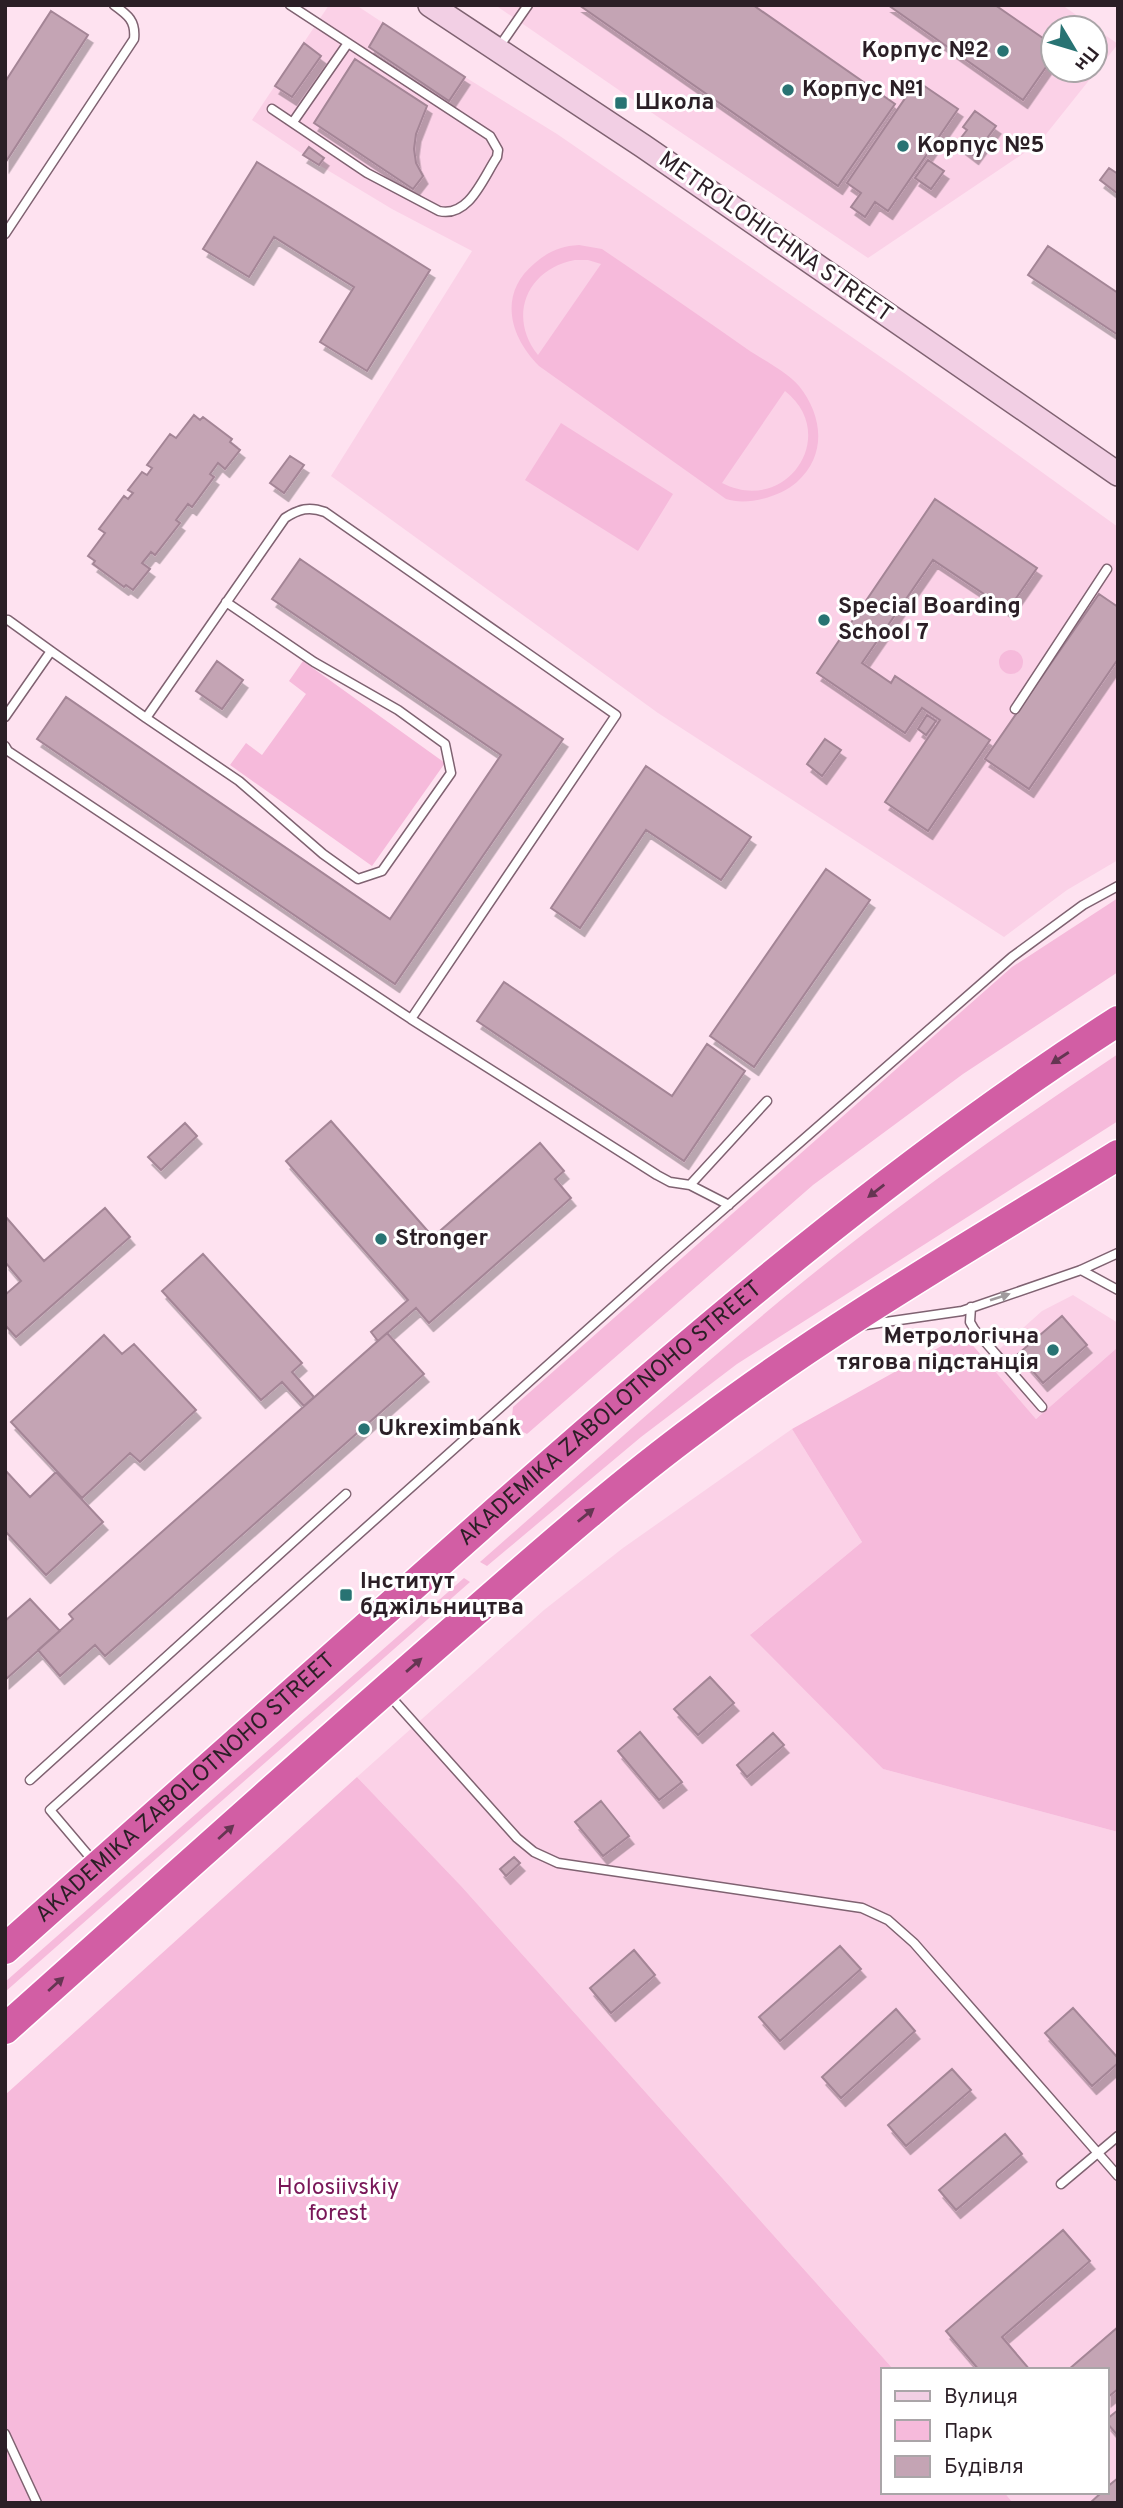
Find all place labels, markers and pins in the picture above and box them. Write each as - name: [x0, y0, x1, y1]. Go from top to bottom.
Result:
- place label: Корпус №2: [862, 37, 989, 66]
- marker: Корпус №2: [995, 43, 1011, 59]
- place label: Корпус №1: [802, 76, 925, 105]
- marker: Корпус №1: [780, 82, 796, 98]
- place label: Школа: [635, 89, 714, 118]
- marker: Школа: [613, 95, 629, 111]
- place label: Корпус №5: [917, 132, 1044, 161]
- marker: Корпус №5: [895, 138, 911, 154]
- place label: Special Boarding School 7: [838, 593, 1021, 648]
- marker: Special Boarding School 7: [816, 612, 832, 628]
- place label: Stronger: [395, 1225, 488, 1254]
- marker: Stronger: [373, 1231, 389, 1247]
- place label: Метрологічна тягова підстанція: [837, 1323, 1039, 1378]
- marker: Метрологічна тягова підстанція: [1045, 1342, 1061, 1358]
- place label: Ukreximbank: [378, 1415, 521, 1444]
- marker: Ukreximbank: [356, 1421, 372, 1437]
- place label: Інститут бджільництва: [360, 1568, 524, 1623]
- marker: Інститут бджільництва: [338, 1587, 354, 1603]

